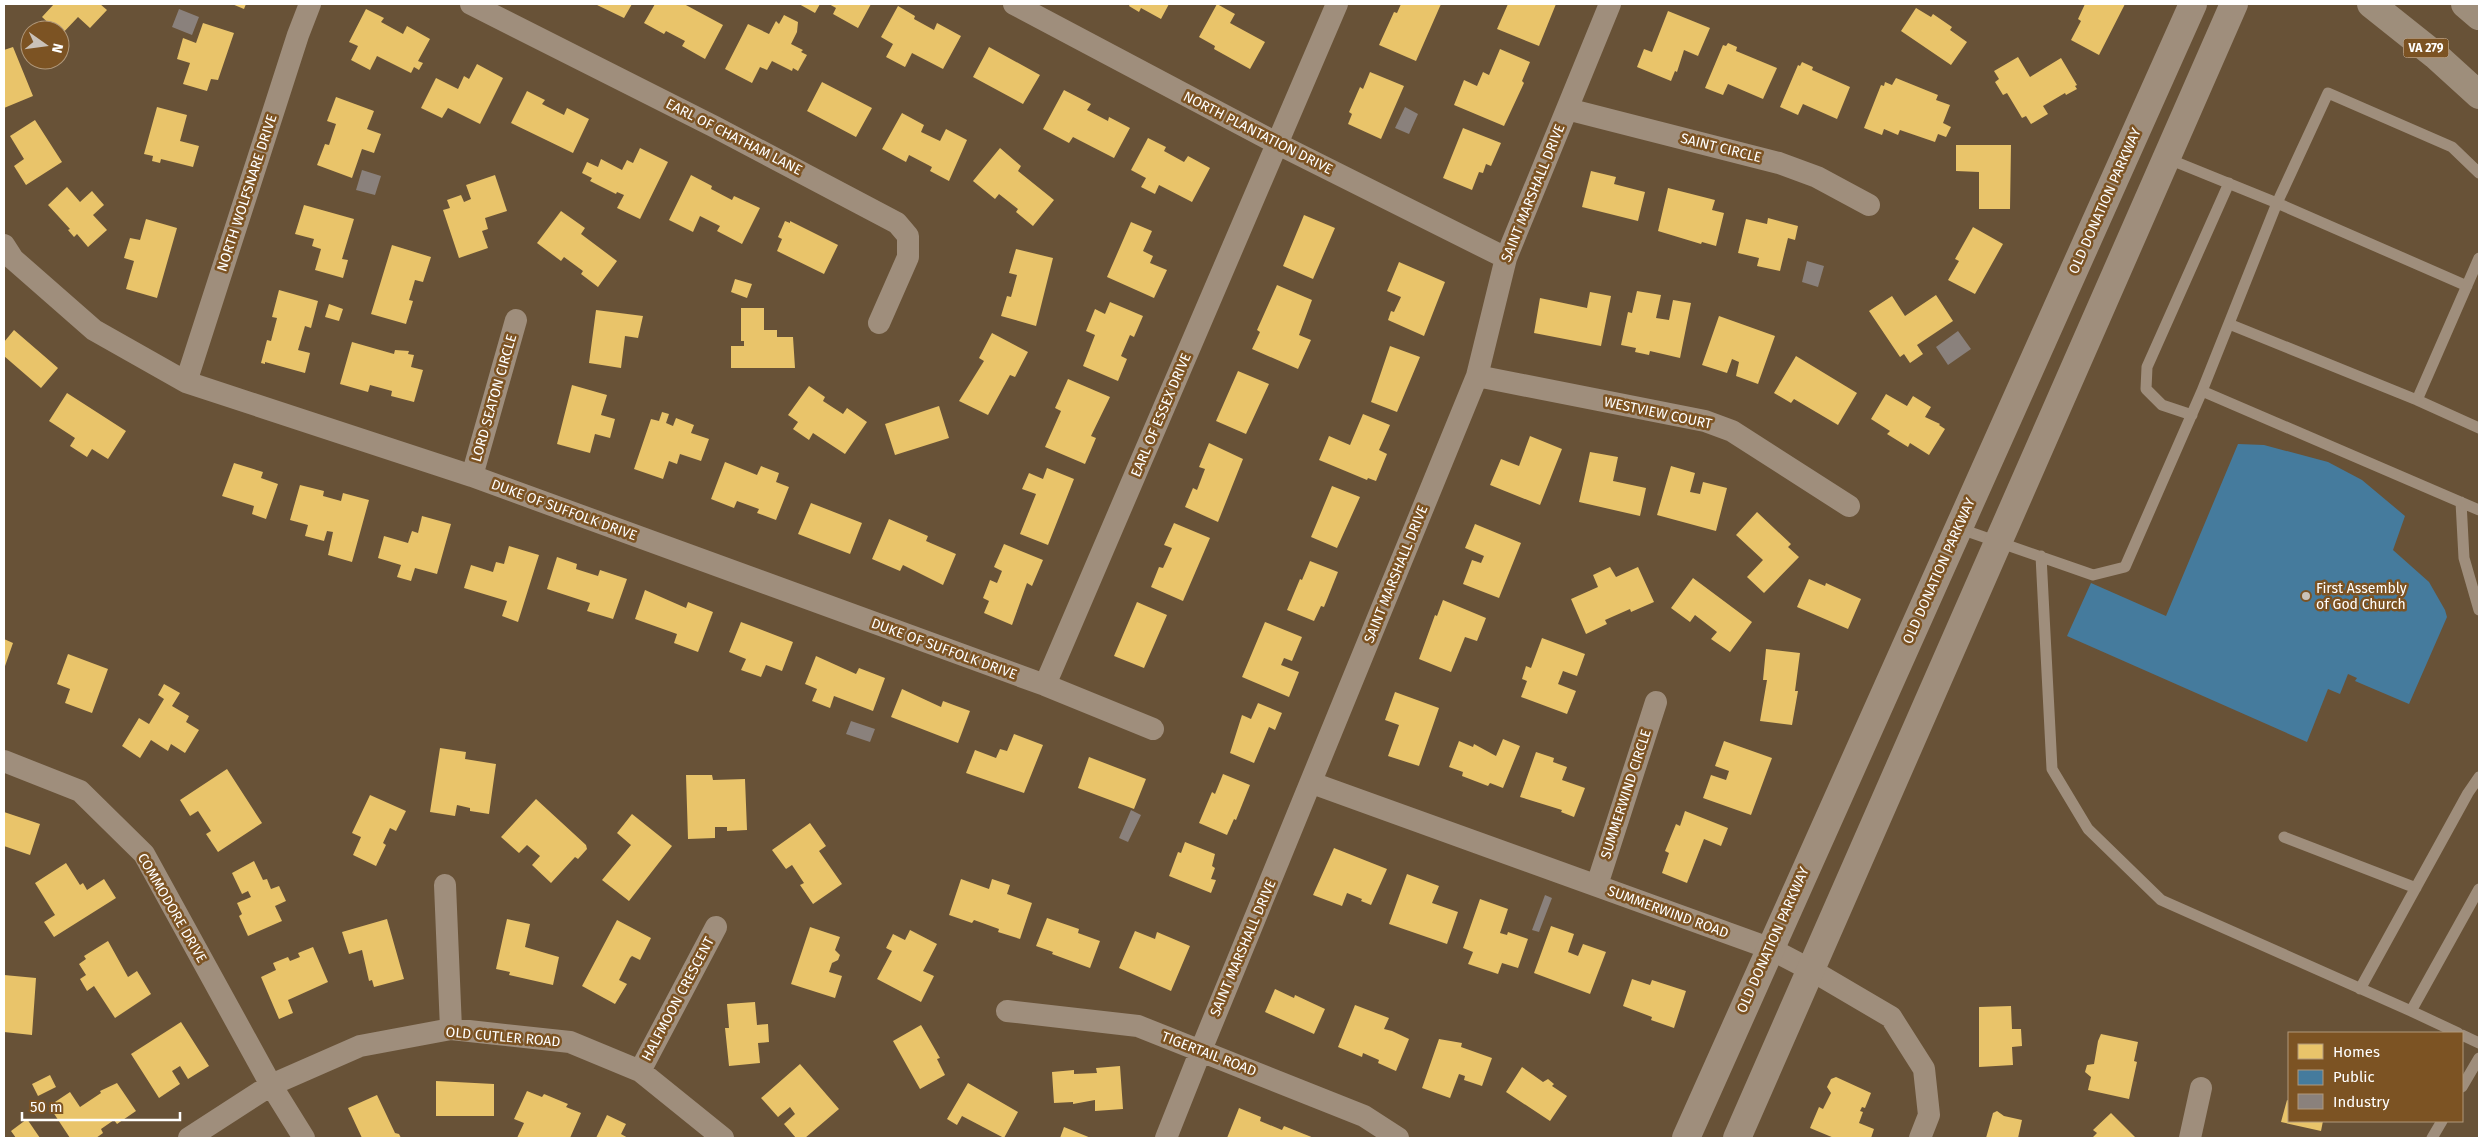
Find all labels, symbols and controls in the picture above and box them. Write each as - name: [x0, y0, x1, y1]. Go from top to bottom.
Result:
- north arrow: [20, 20, 70, 70]
- road number: VA 279: [2404, 38, 2448, 58]
- text: N: [48, 41, 67, 55]
- street label: NORTH PLANTATION DRIVE: [1180, 88, 1336, 178]
- street label: EARL OF CHATHAM LANE: [663, 95, 805, 179]
- street label: NORTH WOLFSNARE DRIVE: [213, 112, 281, 274]
- street label: SAINT MARSHALL DRIVE: [1498, 122, 1568, 264]
- street label: OLD DONATION PARKWAY: [2065, 125, 2145, 277]
- street label: SAINT CIRCLE: [1679, 130, 1763, 166]
- street label: LORD SEATON CIRCLE: [468, 332, 520, 464]
- street label: EARL OF ESSEX DRIVE: [1127, 350, 1195, 480]
- street label: WESTVIEW COURT: [1602, 393, 1714, 433]
- street label: DUKE OF SUFFOLK DRIVE: [489, 476, 639, 544]
- street label: OLD DONATION PARKWAY: [1899, 495, 1979, 647]
- street label: SAINT MARSHALL DRIVE: [1361, 503, 1431, 645]
- place label: First Assembly of God Church: [2316, 580, 2407, 613]
- marker: First Assembly of God Church: [2300, 590, 2312, 602]
- street label: DUKE OF SUFFOLK DRIVE: [869, 615, 1019, 683]
- street label: SUMMERWIND CIRCLE: [1597, 727, 1655, 861]
- street label: COMMODORE DRIVE: [134, 850, 210, 966]
- street label: OLD DONATION PARKWAY: [1733, 864, 1813, 1016]
- street label: SAINT MARSHALL DRIVE: [1206, 877, 1280, 1019]
- street label: SUMMERWIND ROAD: [1605, 882, 1731, 942]
- street label: HALFMOON CRESCENT: [638, 933, 718, 1064]
- street label: OLD CUTLER ROAD: [445, 1024, 561, 1050]
- street label: TIGERTAIL ROAD: [1159, 1028, 1259, 1080]
- legend: [2288, 1032, 2463, 1122]
- text: Homes: [2333, 1043, 2380, 1061]
- text: Public: [2333, 1068, 2375, 1086]
- scale bar: [22, 1090, 180, 1122]
- text: Industry: [2333, 1093, 2390, 1111]
- text: 50 m: [30, 1098, 63, 1116]

